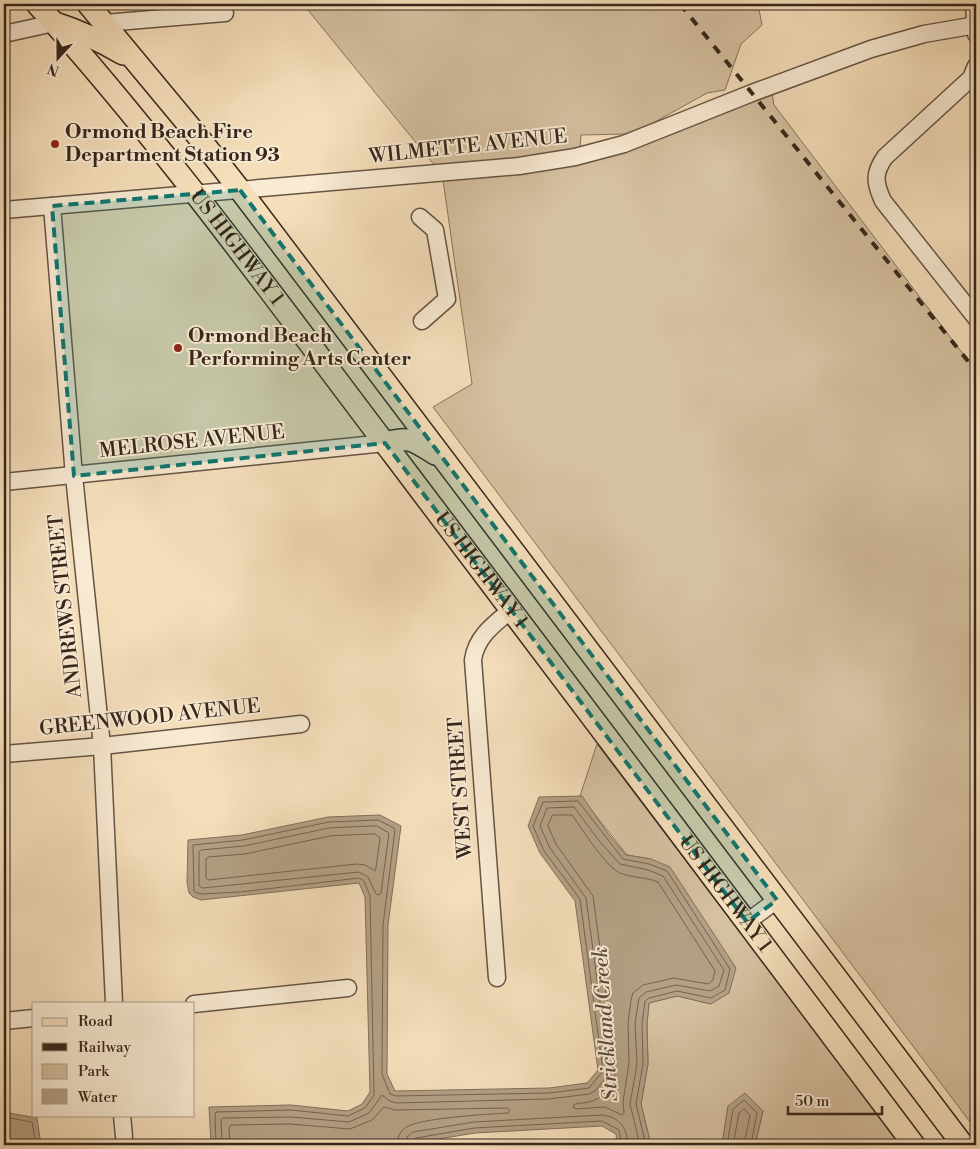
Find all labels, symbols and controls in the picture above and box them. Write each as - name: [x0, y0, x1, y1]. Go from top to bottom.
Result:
- north arrow: [32, 32, 82, 82]
- text: N: [45, 59, 62, 80]
- place label: Ormond Beach Fire Department Station 93: [65, 120, 280, 168]
- street label: WILMETTE AVENUE: [367, 124, 568, 170]
- marker: Ormond Beach Fire Department Station 93: [49, 138, 61, 150]
- street label: US HIGHWAY 1: [184, 184, 289, 311]
- place label: Ormond Beach Performing Arts Center: [188, 324, 411, 372]
- marker: Ormond Beach Performing Arts Center: [172, 342, 184, 354]
- street label: MELROSE AVENUE: [98, 420, 286, 464]
- street label: US HIGHWAY 1: [429, 507, 533, 634]
- street label: ANDREWS STREET: [44, 513, 88, 700]
- street label: GREENWOOD AVENUE: [38, 694, 262, 742]
- street label: WEST STREET: [444, 716, 479, 861]
- street label: US HIGHWAY 1: [673, 830, 777, 958]
- water label: Strickland Creek: [588, 946, 624, 1102]
- legend: [32, 1002, 195, 1116]
- text: Road: [78, 1012, 113, 1031]
- text: Railway: [78, 1038, 132, 1057]
- text: Park: [78, 1062, 110, 1081]
- scale bar: [788, 1084, 881, 1116]
- text: Water: [77, 1088, 118, 1107]
- text: 50 m: [795, 1092, 829, 1111]

